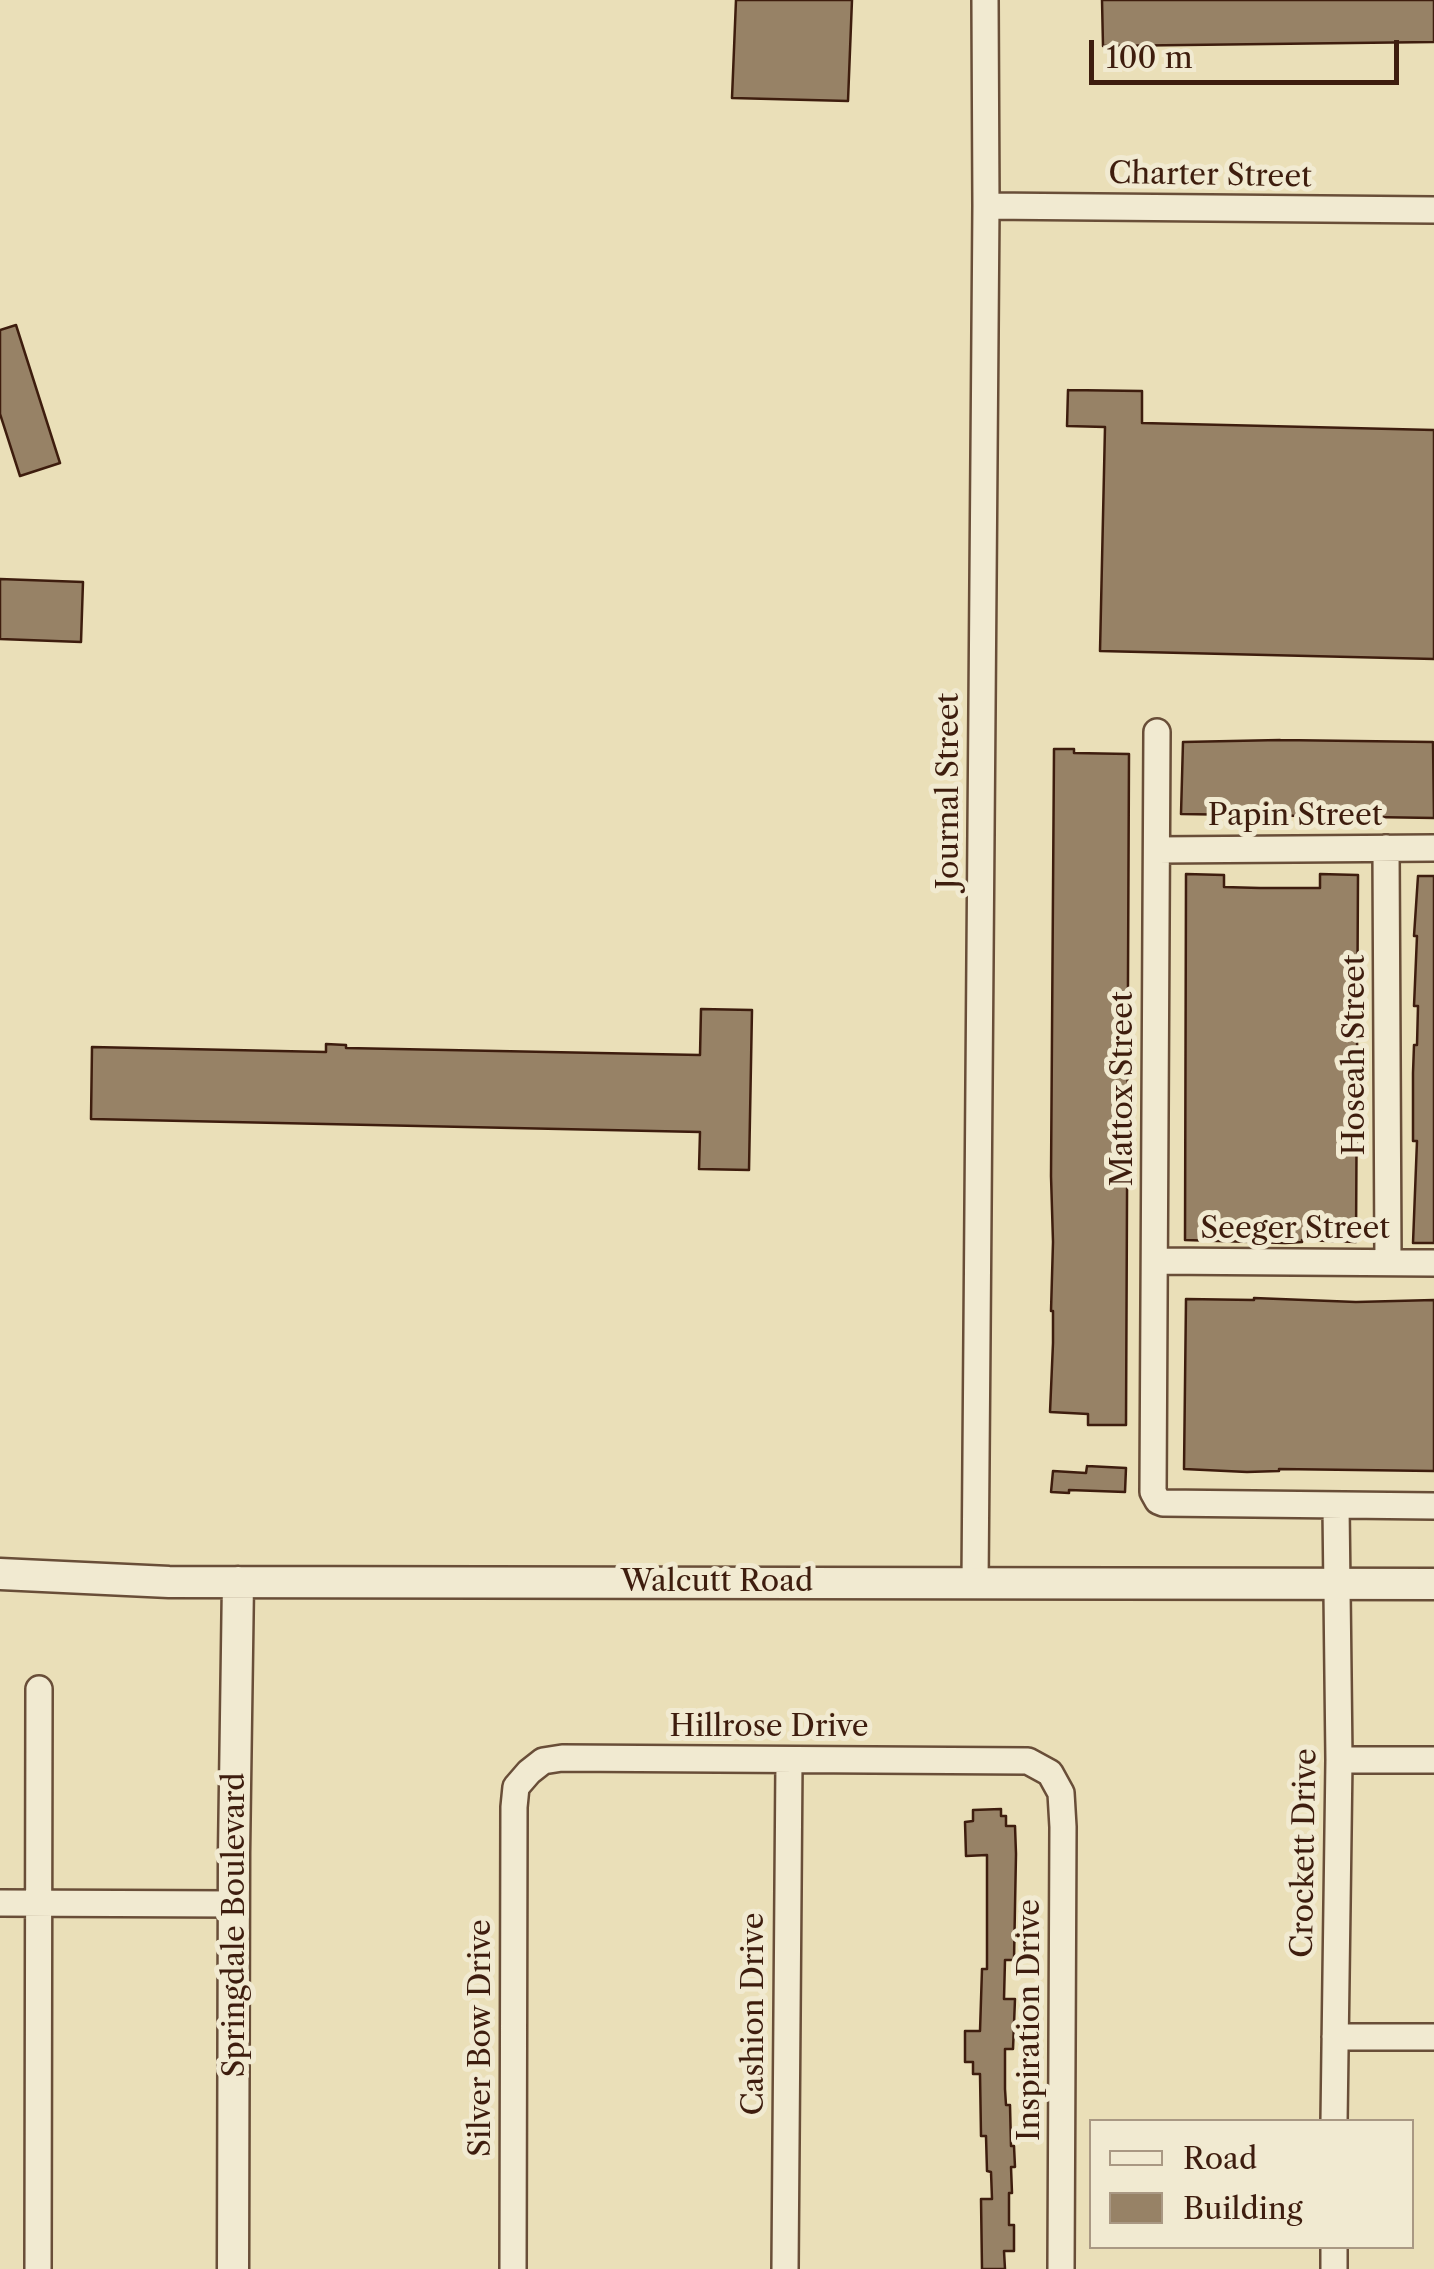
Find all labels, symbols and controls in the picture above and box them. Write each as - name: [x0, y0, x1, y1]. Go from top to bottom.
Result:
- scale bar: [1094, 20, 1404, 82]
- text: 100 m: [1106, 39, 1193, 76]
- street label: Charter Street: [1108, 156, 1312, 196]
- street label: Journal Street: [931, 693, 967, 889]
- street label: Papin Street: [1208, 798, 1382, 834]
- street label: Hoseah Street: [1337, 955, 1373, 1155]
- street label: Mattox Street: [1105, 991, 1141, 1187]
- street label: Seeger Street: [1200, 1211, 1390, 1247]
- street label: Walcutt Road: [621, 1564, 813, 1600]
- street label: Hillrose Drive: [669, 1709, 869, 1745]
- street label: Crockett Drive: [1285, 1748, 1325, 1958]
- street label: Springdale Boulevard: [217, 1772, 253, 2078]
- street label: Inspiration Drive: [1012, 1899, 1048, 2141]
- street label: Cashion Drive: [736, 1912, 772, 2116]
- street label: Silver Bow Drive: [463, 1919, 499, 2157]
- legend: [1089, 2119, 1414, 2249]
- text: Road: [1183, 2140, 1257, 2177]
- text: Building: [1183, 2190, 1303, 2227]

